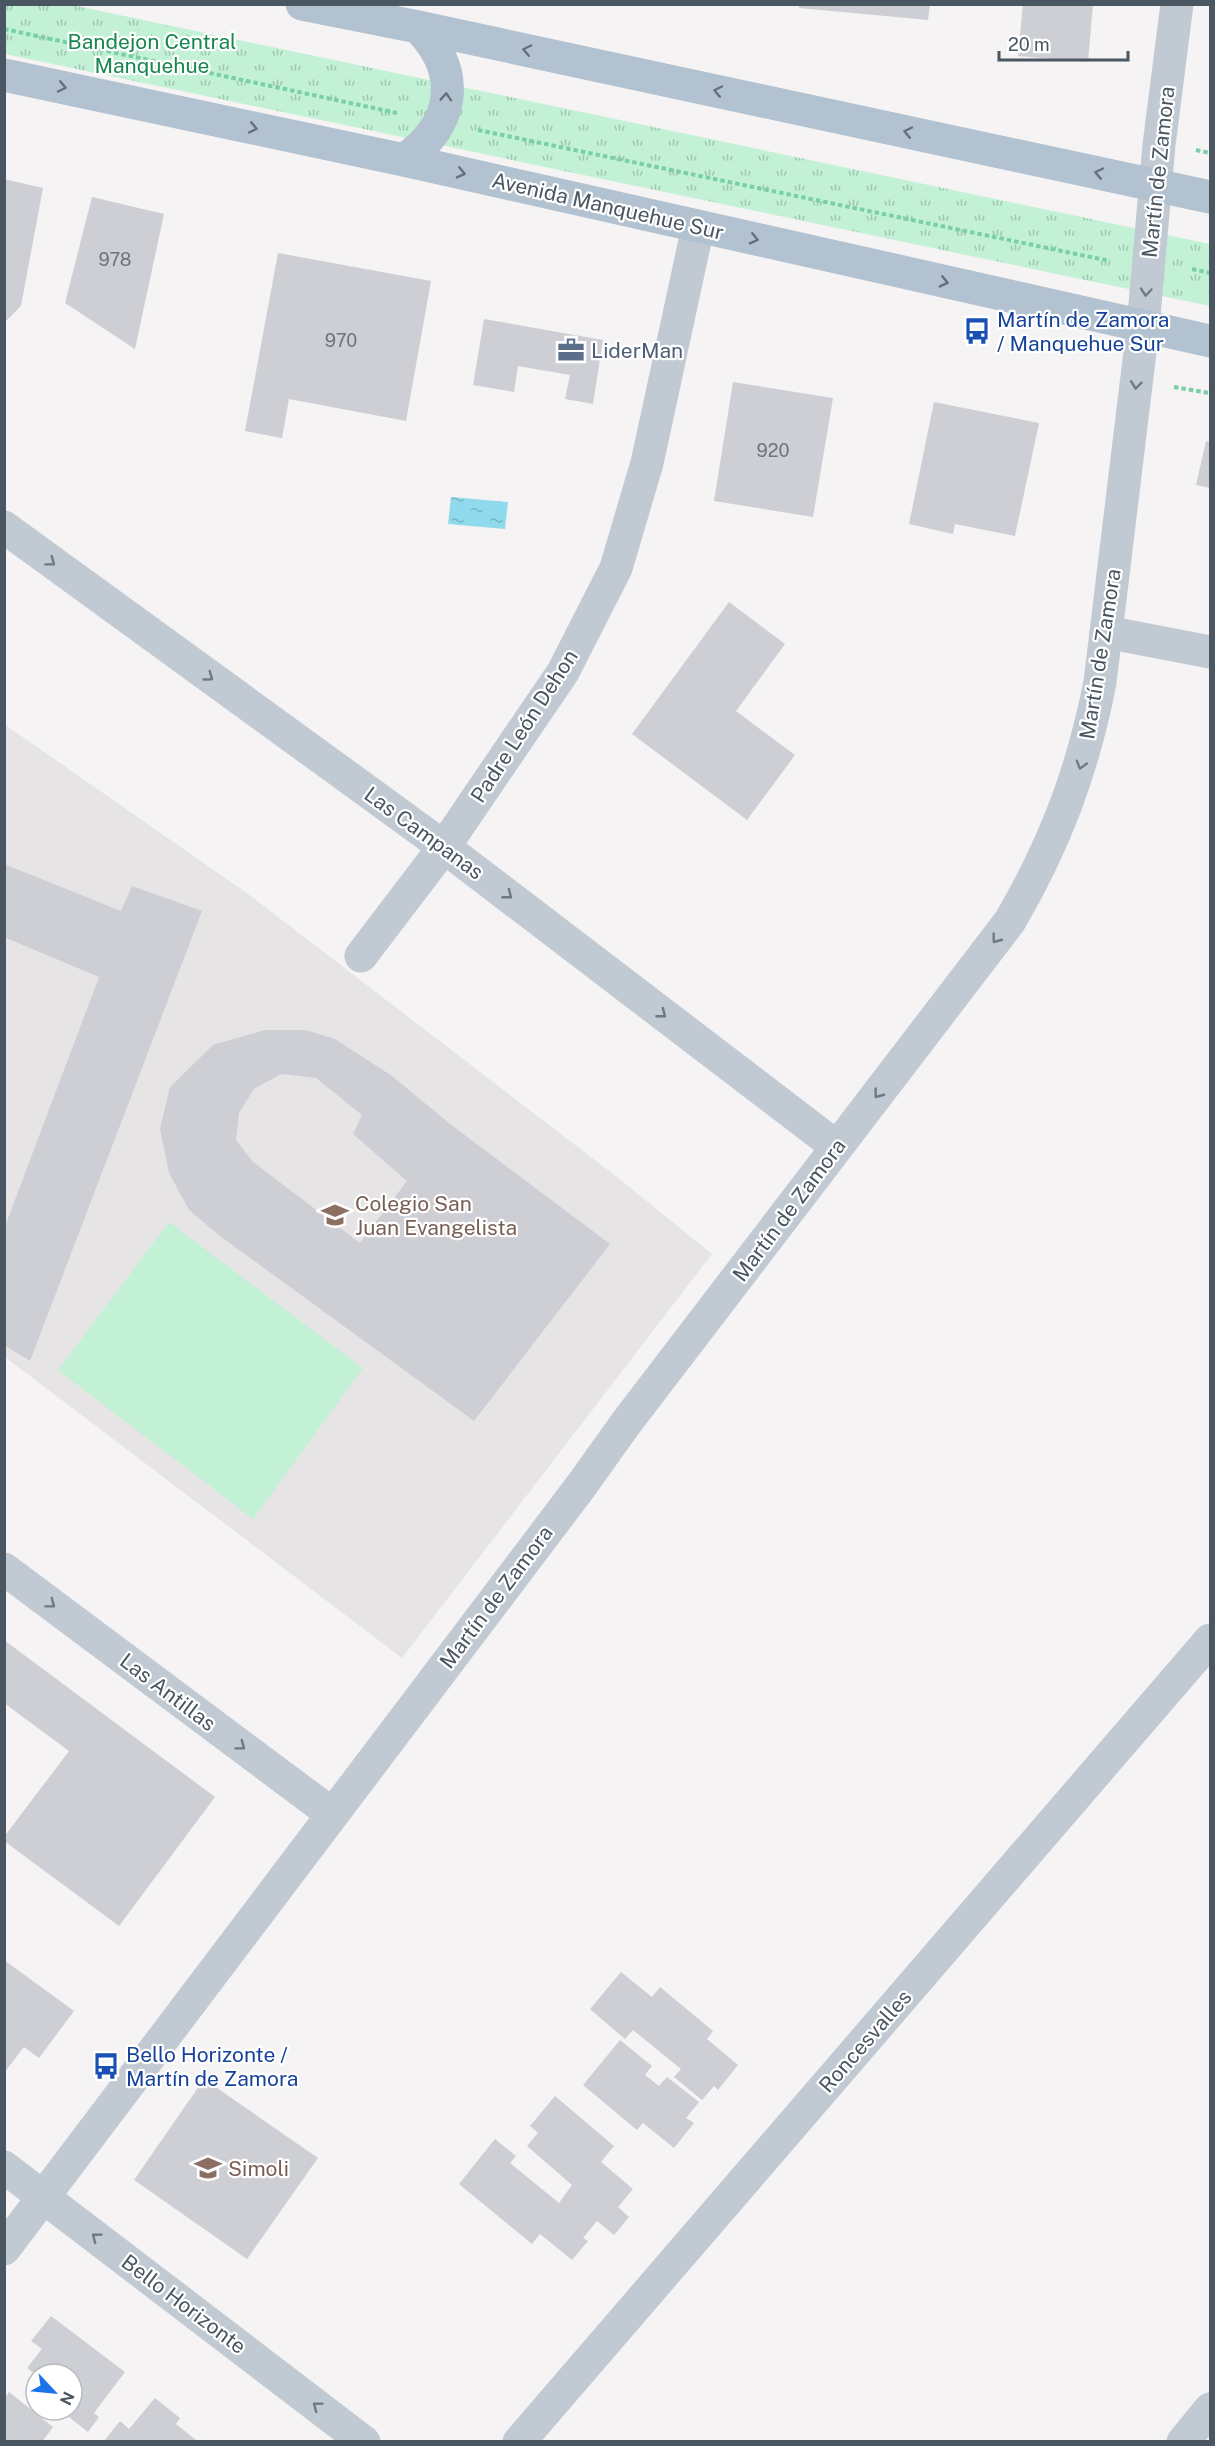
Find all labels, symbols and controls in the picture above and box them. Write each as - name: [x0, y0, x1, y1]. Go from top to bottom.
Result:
- scale bar: [999, 24, 1128, 62]
- park label: Bandejon Central Manquehue: [68, 29, 236, 78]
- text: 20 m: [1008, 34, 1050, 55]
- one-way arrow: [522, 44, 532, 57]
- one-way arrow: [57, 79, 67, 92]
- one-way arrow: [713, 85, 723, 98]
- street label: Martín de Zamora: [1137, 85, 1179, 259]
- one-way arrow: [439, 92, 452, 101]
- one-way arrow: [247, 120, 257, 133]
- one-way arrow: [904, 126, 914, 139]
- one-way arrow: [456, 166, 466, 179]
- street label: Avenida Manquehue Sur: [490, 167, 726, 245]
- one-way arrow: [1094, 167, 1104, 180]
- one-way arrow: [749, 232, 759, 245]
- house number: 978: [98, 249, 132, 270]
- one-way arrow: [939, 275, 949, 288]
- one-way arrow: [1140, 288, 1153, 297]
- place label: Martín de Zamora / Manquehue Sur: [997, 307, 1169, 356]
- bus stop icon: Martín de Zamora / Manquehue Sur: [962, 316, 992, 346]
- house number: 970: [325, 330, 357, 351]
- office icon: LiderMan: [556, 335, 586, 365]
- place label: LiderMan: [591, 338, 683, 363]
- one-way arrow: [1130, 381, 1142, 390]
- house number: 920: [757, 440, 790, 461]
- one-way arrow: [45, 555, 56, 566]
- street label: Martín de Zamora: [1074, 567, 1126, 741]
- street label: Padre León Dehon: [465, 645, 583, 807]
- one-way arrow: [203, 670, 214, 681]
- one-way arrow: [1076, 759, 1088, 770]
- street label: Las Campanas: [360, 781, 488, 885]
- one-way arrow: [501, 888, 512, 899]
- one-way arrow: [992, 932, 1003, 943]
- one-way arrow: [656, 1007, 667, 1018]
- one-way arrow: [874, 1087, 885, 1098]
- street label: Martín de Zamora: [727, 1134, 851, 1286]
- place label: Colegio San Juan Evangelista: [355, 1191, 517, 1240]
- school or university icon: Colegio San Juan Evangelista: [320, 1200, 350, 1230]
- street label: Martín de Zamora: [434, 1521, 558, 1673]
- one-way arrow: [45, 1597, 56, 1608]
- street label: Las Antillas: [115, 1648, 221, 1736]
- one-way arrow: [234, 1739, 245, 1750]
- street label: Roncesvalles: [814, 1985, 916, 2097]
- place label: Bello Horizonte / Martín de Zamora: [126, 2042, 298, 2091]
- bus stop icon: Bello Horizonte / Martín de Zamora: [91, 2051, 121, 2081]
- school or university icon: Simoli: [193, 2153, 223, 2183]
- place label: Simoli: [228, 2156, 289, 2181]
- one-way arrow: [91, 2233, 102, 2244]
- street label: Bello Horizonte: [117, 2249, 251, 2359]
- north arrow: [24, 2362, 84, 2422]
- text: N: [56, 2389, 78, 2408]
- one-way arrow: [313, 2402, 324, 2413]

